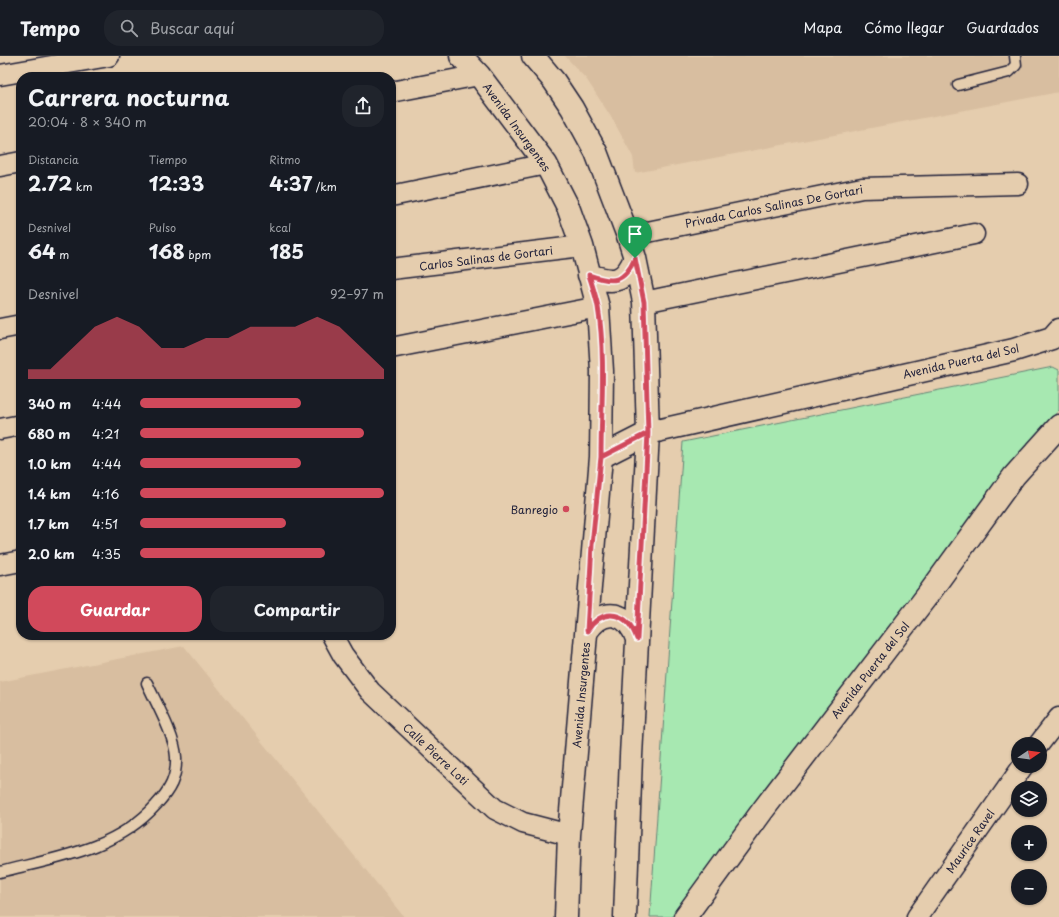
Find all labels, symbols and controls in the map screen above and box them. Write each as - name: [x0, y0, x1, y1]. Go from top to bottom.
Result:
- search box: [104, 10, 384, 46]
- text: Tempo: [20, 14, 80, 42]
- text: Buscar aquí: [150, 16, 234, 39]
- icon: search: [118, 17, 140, 39]
- text: Mapa: [804, 17, 842, 38]
- text: Cómo llegar: [864, 17, 944, 38]
- text: Guardados: [966, 17, 1039, 38]
- street label: Avenida Insurgentes: [479, 79, 555, 175]
- text: Carrera nocturna: [28, 80, 229, 113]
- button: share: [342, 85, 384, 127]
- text: 20:04 · 8 × 340 m: [28, 112, 147, 131]
- text: Distancia: [28, 151, 79, 168]
- text: Tiempo: [149, 151, 187, 168]
- text: Ritmo: [269, 151, 300, 168]
- text: 2.72: [28, 168, 72, 198]
- text: 12:33: [149, 168, 204, 198]
- text: 4:37: [269, 168, 312, 198]
- text: km: [72, 178, 92, 195]
- text: /km: [312, 178, 337, 195]
- street label: Privada Carlos Salinas De Gortari: [684, 180, 864, 232]
- pin: [618, 217, 652, 258]
- text: Desnivel: [28, 219, 71, 236]
- text: Pulso: [149, 219, 176, 236]
- text: kcal: [269, 219, 291, 236]
- icon: arrive: [624, 223, 646, 245]
- text: 64: [28, 236, 56, 266]
- text: 168: [149, 236, 185, 266]
- text: 185: [269, 236, 304, 266]
- street label: Carlos Salinas de Gortari: [418, 241, 554, 275]
- text: m: [56, 246, 69, 263]
- text: bpm: [185, 246, 211, 263]
- text: Desnivel: [28, 284, 79, 303]
- text: 92–97 m: [330, 284, 384, 303]
- street label: Avenida Puerta del Sol: [901, 339, 1021, 383]
- text: 340 m: [28, 394, 71, 413]
- text: 4:44: [92, 394, 122, 413]
- text: 680 m: [28, 424, 70, 443]
- text: 4:21: [92, 424, 119, 443]
- text: 1.0 km: [28, 454, 71, 473]
- text: 4:44: [92, 454, 122, 473]
- text: 1.4 km: [28, 484, 71, 503]
- text: 4:16: [92, 484, 119, 503]
- place label: Banregio: [511, 501, 558, 518]
- marker: Banregio: [561, 504, 571, 514]
- text: 1.7 km: [28, 514, 69, 533]
- text: 4:51: [92, 514, 118, 533]
- text: 2.0 km: [28, 544, 75, 563]
- text: 4:35: [92, 544, 121, 563]
- button: Guardar: [28, 586, 202, 632]
- button: Compartir: [210, 586, 384, 632]
- street label: Avenida Puerta del Sol: [827, 618, 913, 722]
- street label: Avenida Insurgentes: [568, 641, 594, 749]
- street label: Calle Pierre Loti: [399, 719, 473, 789]
- north arrow: [1011, 737, 1047, 773]
- map controls: [1011, 737, 1047, 905]
- button: layers: [1011, 781, 1047, 817]
- street label: Maurice Ravel: [942, 806, 998, 876]
- button: +: [1011, 825, 1047, 861]
- button: −: [1011, 869, 1047, 905]

